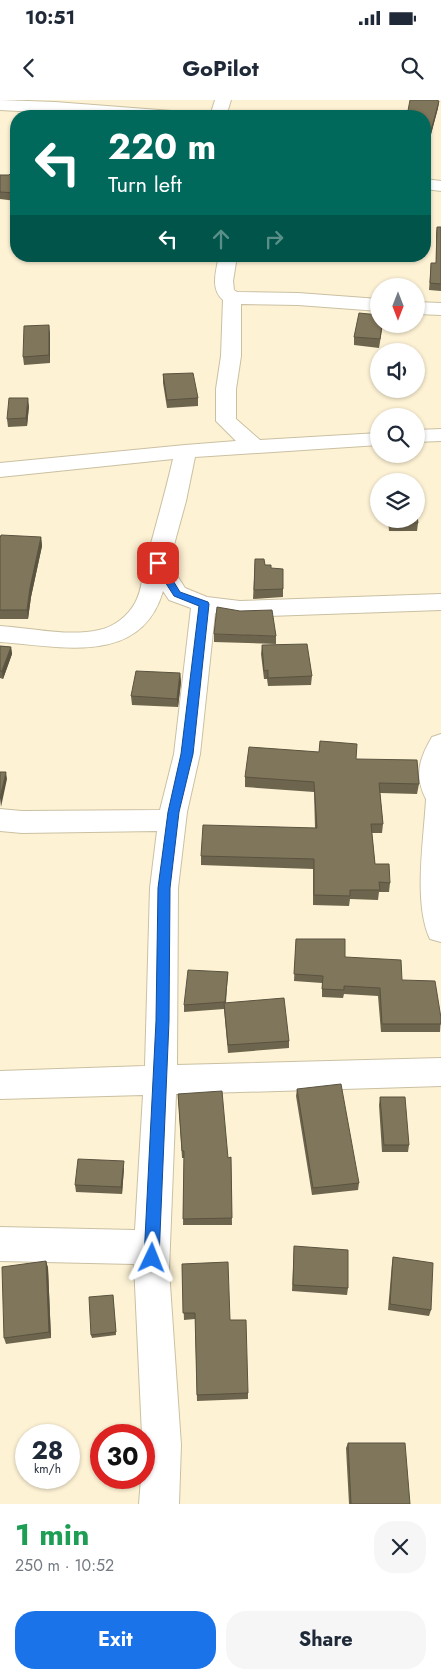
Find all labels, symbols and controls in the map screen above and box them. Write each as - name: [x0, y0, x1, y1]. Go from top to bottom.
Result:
- text: 10:51: [25, 4, 75, 31]
- text: GoPilot: [182, 52, 259, 84]
- icon: back: [15, 54, 43, 82]
- icon: search: [398, 54, 426, 82]
- text: 220 m: [108, 122, 216, 172]
- icon: left: [25, 130, 90, 195]
- text: Turn left: [108, 168, 182, 200]
- icon: left: [154, 225, 182, 253]
- icon: ahead: [207, 225, 235, 253]
- icon: right: [260, 225, 288, 253]
- north arrow: [370, 278, 425, 332]
- map controls: [370, 278, 425, 528]
- button: sound: [370, 343, 425, 398]
- button: search: [370, 408, 425, 463]
- button: layers: [370, 473, 425, 528]
- pin: [137, 542, 179, 584]
- icon: arrive: [144, 549, 172, 577]
- position arrow: [125, 1231, 177, 1283]
- speed limit sign: 30: [90, 1424, 155, 1489]
- text: 28: [31, 1432, 64, 1468]
- text: km/h: [34, 1460, 61, 1478]
- text: 1 min: [15, 1513, 89, 1556]
- button: close: [374, 1521, 426, 1573]
- text: 250 m · 10:52: [15, 1554, 114, 1577]
- button: Exit: [15, 1611, 216, 1669]
- button: Share: [226, 1611, 426, 1669]

